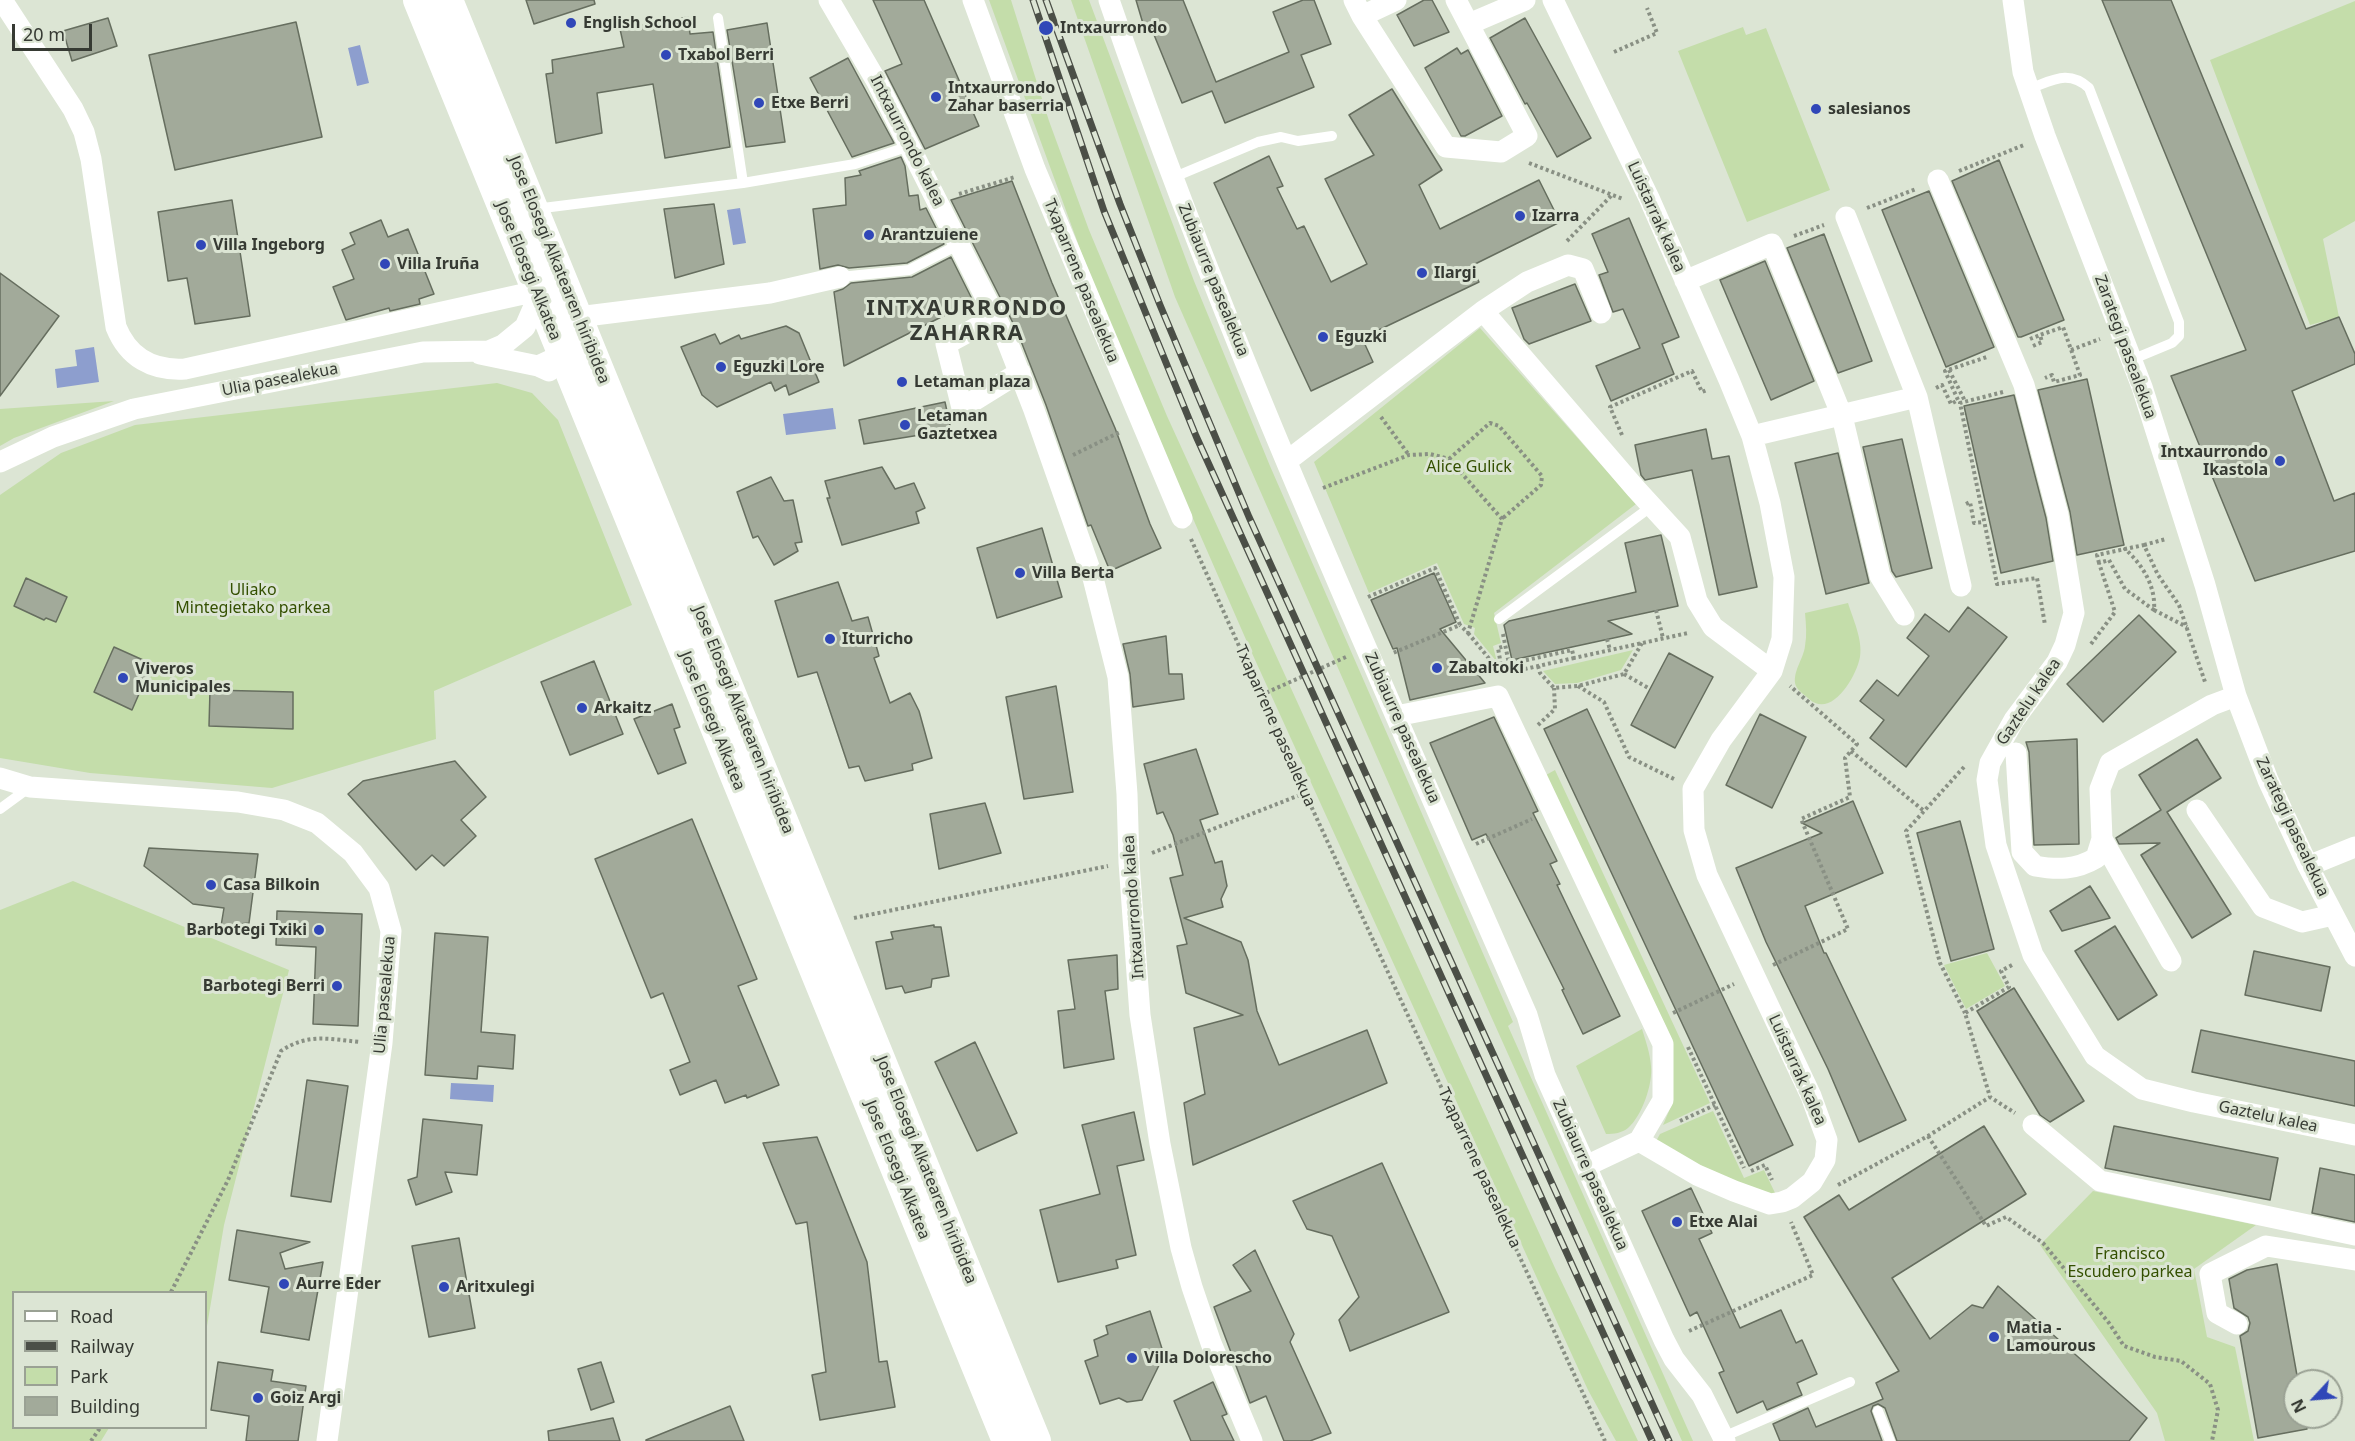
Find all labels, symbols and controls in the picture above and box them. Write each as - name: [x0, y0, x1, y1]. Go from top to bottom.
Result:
- scale bar: [15, 12, 94, 50]
- place label: English School: [583, 13, 697, 33]
- marker: English School: [564, 16, 578, 30]
- place label: Intxaurrondo: [1060, 18, 1167, 38]
- marker: Intxaurrondo: [1037, 19, 1055, 37]
- text: 20 m: [23, 22, 65, 46]
- place label: Txabol Berri: [678, 45, 774, 65]
- marker: Txabol Berri: [659, 48, 673, 62]
- street label: Intxaurrondo kalea: [866, 72, 948, 210]
- place label: Intxaurrondo Zahar baserria: [948, 78, 1064, 116]
- marker: Intxaurrondo Zahar baserria: [929, 90, 943, 104]
- place label: Etxe Berri: [771, 93, 849, 113]
- marker: Etxe Berri: [752, 96, 766, 110]
- place label: salesianos: [1828, 99, 1911, 119]
- marker: salesianos: [1809, 102, 1823, 116]
- street label: Jose Elosegi Alkatearen hiribidea: [504, 153, 614, 387]
- street label: Luistarrak kalea: [1623, 159, 1689, 275]
- street label: Txaparrene pasealekua: [1039, 196, 1123, 366]
- street label: Jose Elosegi Alkatea: [491, 199, 565, 343]
- street label: Zubiaurre pasealekua: [1174, 201, 1252, 359]
- place label: Izarra: [1532, 206, 1579, 226]
- marker: Izarra: [1513, 209, 1527, 223]
- place label: Arantzuiene: [881, 225, 978, 245]
- marker: Arantzuiene: [862, 228, 876, 242]
- place label: Villa Ingeborg: [213, 235, 325, 255]
- marker: Villa Ingeborg: [194, 238, 208, 252]
- place label: Villa Iruña: [397, 254, 479, 274]
- marker: Villa Iruña: [378, 257, 392, 271]
- place label: Ilargi: [1434, 263, 1476, 283]
- marker: Ilargi: [1415, 266, 1429, 280]
- street label: Zarategi pasealekua: [2090, 273, 2160, 421]
- district label: INTXAURRONDO ZAHARRA: [866, 296, 1068, 348]
- place label: Eguzki: [1335, 327, 1387, 347]
- marker: Eguzki: [1316, 330, 1330, 344]
- place label: Eguzki Lore: [733, 357, 825, 377]
- street label: Ulia pasealekua: [220, 359, 340, 401]
- marker: Eguzki Lore: [714, 360, 728, 374]
- place label: Letaman plaza: [914, 372, 1031, 392]
- marker: Letaman plaza: [895, 375, 909, 389]
- place label: Letaman Gaztetxea: [917, 406, 998, 444]
- marker: Letaman Gaztetxea: [898, 418, 912, 432]
- place label: Intxaurrondo Ikastola: [2161, 442, 2268, 480]
- marker: Intxaurrondo Ikastola: [2273, 454, 2287, 468]
- park label: Alice Gulick: [1426, 457, 1512, 477]
- place label: Villa Berta: [1032, 563, 1114, 583]
- marker: Villa Berta: [1013, 566, 1027, 580]
- park label: Uliako Mintegietako parkea: [175, 580, 331, 618]
- street label: Jose Elosegi Alkatearen hiribidea: [688, 603, 798, 837]
- place label: Iturricho: [842, 629, 913, 649]
- marker: Iturricho: [823, 632, 837, 646]
- street label: Txaparrene pasealekua: [1231, 642, 1319, 810]
- street label: Jose Elosegi Alkatea: [675, 649, 749, 793]
- street label: Zubiaurre pasealekua: [1360, 650, 1444, 806]
- street label: Gaztelu kalea: [1993, 655, 2065, 749]
- place label: Zabaltoki: [1449, 658, 1524, 678]
- place label: Viveros Municipales: [135, 659, 231, 697]
- marker: Zabaltoki: [1430, 661, 1444, 675]
- marker: Viveros Municipales: [116, 671, 130, 685]
- place label: Arkaitz: [594, 698, 651, 718]
- marker: Arkaitz: [575, 701, 589, 715]
- street label: Zarategi pasealekua: [2251, 754, 2333, 900]
- street label: Intxaurrondo kalea: [1119, 834, 1149, 980]
- place label: Casa Bilkoin: [223, 875, 320, 895]
- marker: Casa Bilkoin: [204, 878, 218, 892]
- place label: Barbotegi Txiki: [186, 920, 307, 940]
- marker: Barbotegi Txiki: [312, 923, 326, 937]
- street label: Ulia pasealekua: [370, 935, 400, 1055]
- place label: Barbotegi Berri: [203, 976, 325, 996]
- marker: Barbotegi Berri: [330, 979, 344, 993]
- street label: Luistarrak kalea: [1764, 1012, 1830, 1128]
- street label: Jose Elosegi Alkatearen hiribidea: [871, 1053, 981, 1287]
- street label: Txaparrene pasealekua: [1433, 1085, 1525, 1251]
- street label: Zubiaurre pasealekua: [1548, 1097, 1632, 1253]
- street label: Gaztelu kalea: [2217, 1097, 2319, 1137]
- street label: Jose Elosegi Alkatea: [860, 1098, 934, 1242]
- place label: Etxe Alai: [1689, 1212, 1758, 1232]
- marker: Etxe Alai: [1670, 1215, 1684, 1229]
- park label: Francisco Escudero parkea: [2067, 1244, 2193, 1282]
- place label: Aurre Eder: [296, 1274, 381, 1294]
- marker: Aurre Eder: [277, 1277, 291, 1291]
- place label: Aritxulegi: [456, 1277, 535, 1297]
- marker: Aritxulegi: [437, 1280, 451, 1294]
- legend: [12, 1291, 207, 1429]
- text: Road: [70, 1304, 113, 1328]
- place label: Matia - Lamourous: [2006, 1318, 2096, 1356]
- marker: Matia - Lamourous: [1987, 1330, 2001, 1344]
- text: Railway: [70, 1334, 134, 1358]
- place label: Villa Dolorescho: [1144, 1348, 1272, 1368]
- marker: Villa Dolorescho: [1125, 1351, 1139, 1365]
- text: Park: [70, 1364, 108, 1388]
- north arrow: [2283, 1369, 2343, 1429]
- place label: Goiz Argi: [270, 1388, 341, 1408]
- marker: Goiz Argi: [251, 1391, 265, 1405]
- text: Building: [70, 1394, 140, 1418]
- text: N: [2286, 1395, 2311, 1417]

